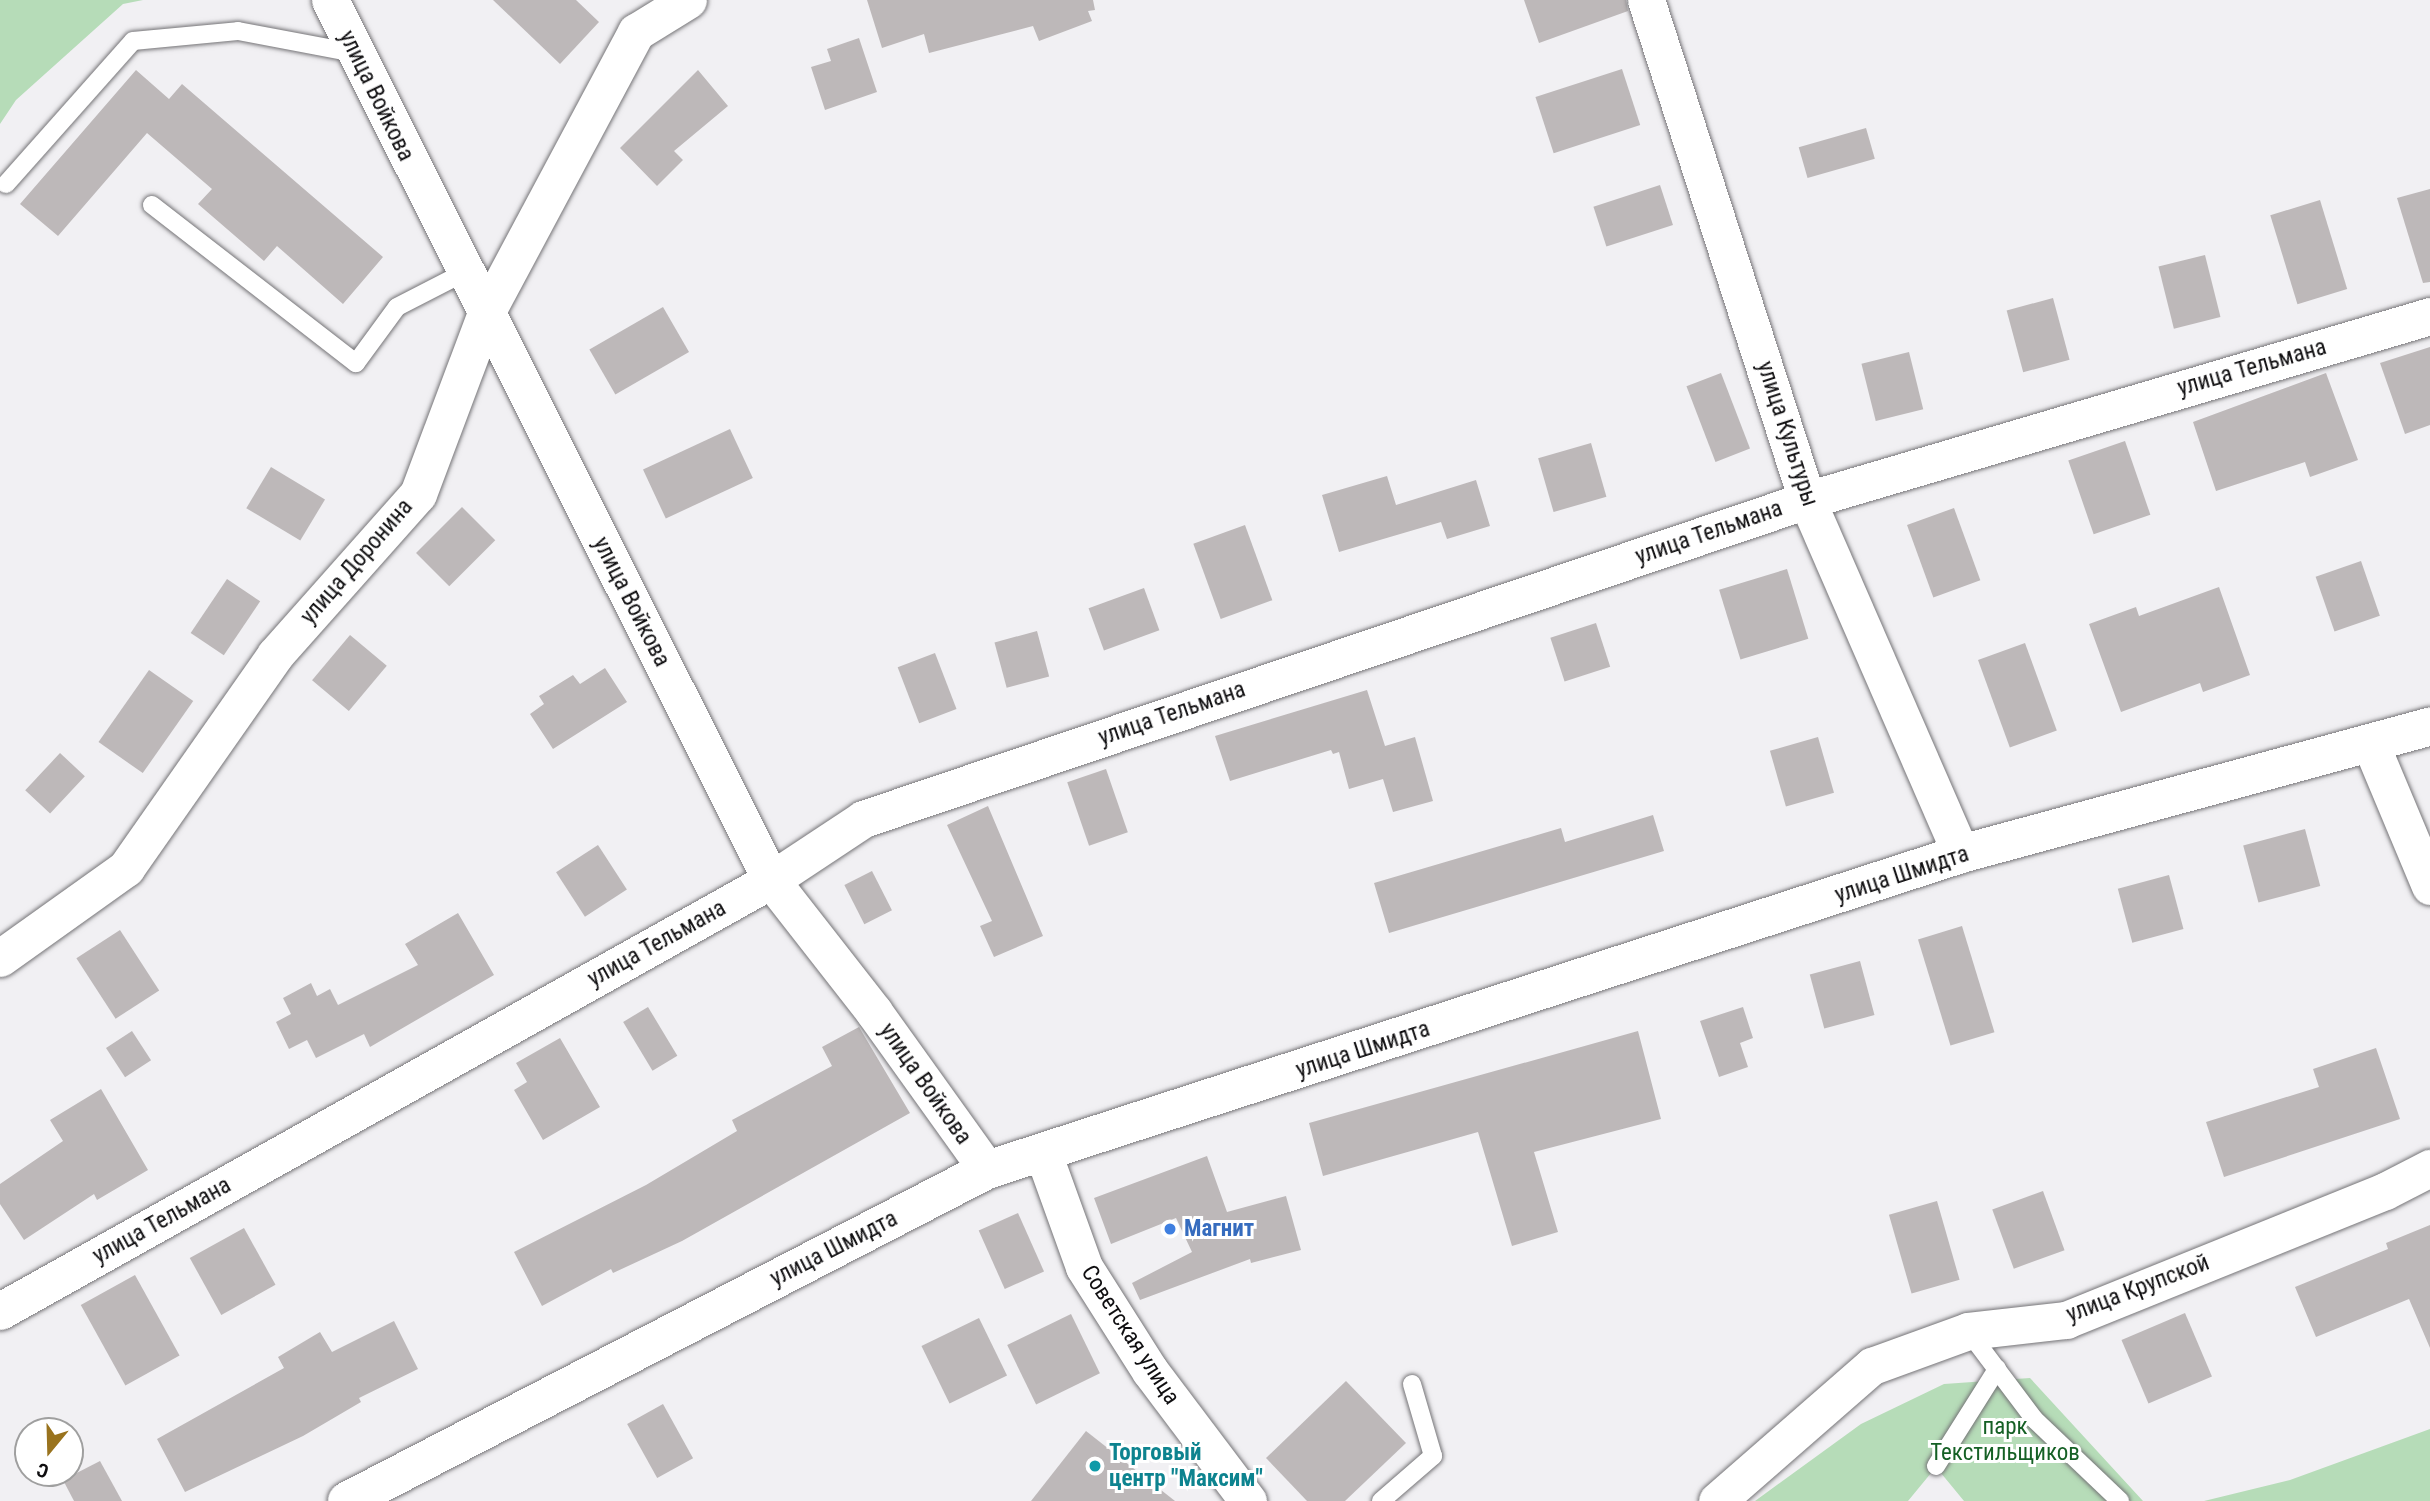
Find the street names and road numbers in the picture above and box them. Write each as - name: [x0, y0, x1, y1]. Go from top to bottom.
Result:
- street label: улица Войкова: [333, 26, 419, 166]
- street label: улица Тельмана: [2174, 334, 2330, 402]
- street label: улица Культуры: [1751, 358, 1823, 510]
- street label: улица Доронина: [295, 494, 419, 630]
- street label: улица Тельмана: [1632, 495, 1786, 571]
- street label: улица Войкова: [587, 533, 675, 671]
- street label: улица Тельмана: [1095, 676, 1249, 752]
- street label: улица Шмидта: [1832, 840, 1972, 910]
- street label: улица Тельмана: [583, 895, 731, 993]
- street label: улица Шмидта: [1293, 1015, 1433, 1085]
- street label: улица Войкова: [873, 1018, 977, 1150]
- street label: улица Тельмана: [88, 1172, 236, 1270]
- street label: улица Шмидта: [766, 1205, 902, 1293]
- street label: улица Крупской: [2063, 1249, 2213, 1329]
- street label: Советская улица: [1075, 1260, 1185, 1410]

